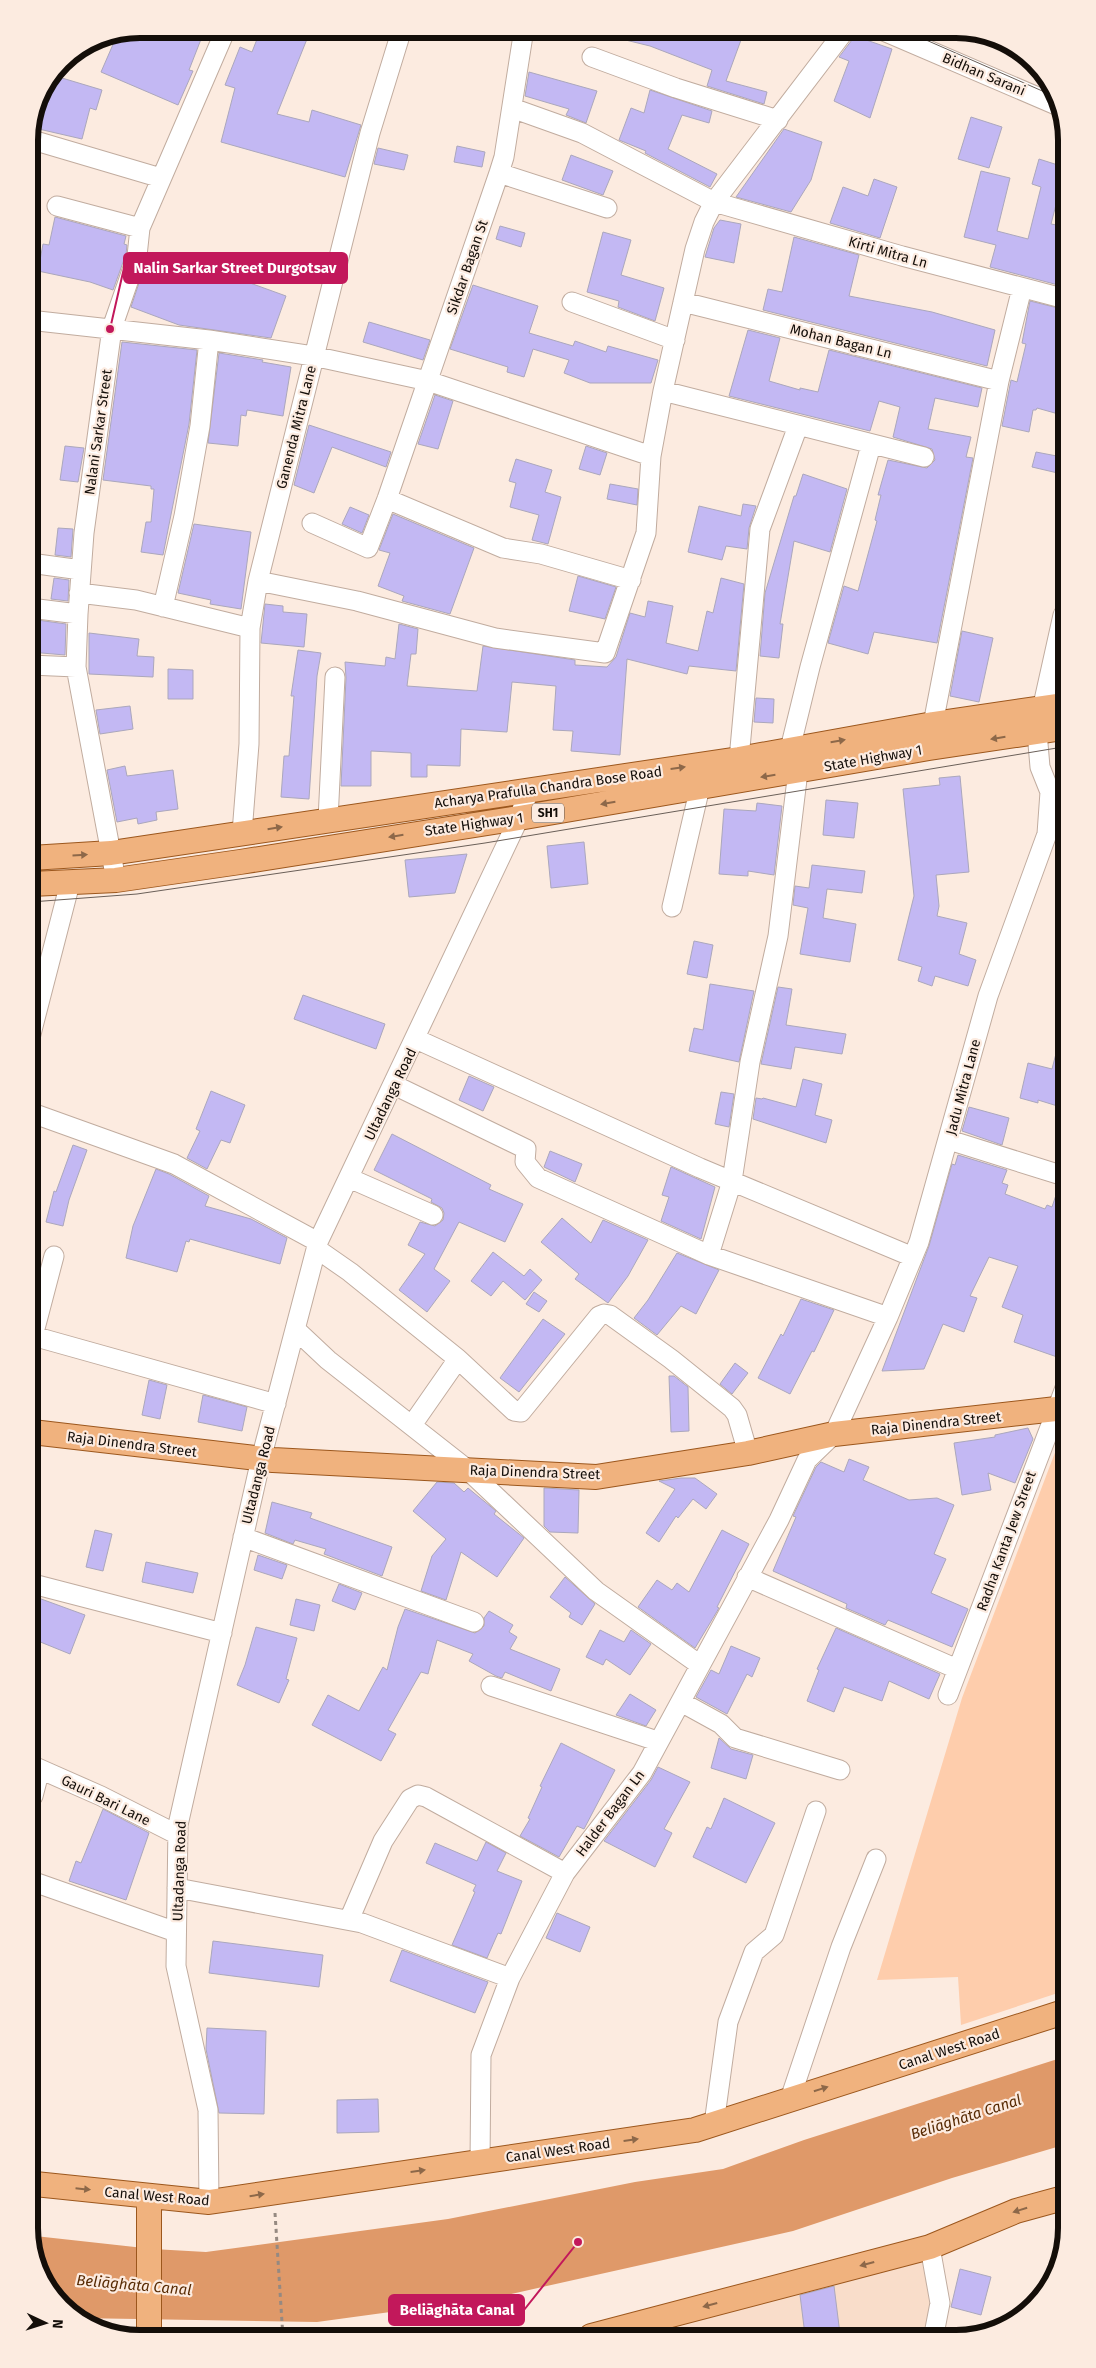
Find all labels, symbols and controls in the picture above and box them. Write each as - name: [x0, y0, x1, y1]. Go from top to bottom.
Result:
- street label: Bidhan Sarani: [940, 49, 1028, 100]
- street label: Sikdar Bagan St: [443, 217, 492, 317]
- street label: Kirti Mitra Ln: [846, 233, 929, 272]
- callout: Nalin Sarkar Street Durgotsav: [124, 253, 347, 283]
- text: Nalin Sarkar Street Durgotsav: [134, 259, 337, 277]
- street label: Mohan Bagan Ln: [788, 321, 894, 362]
- street label: Ganenda Mitra Lane: [273, 364, 320, 491]
- street label: Nalani Sarkar Street: [81, 367, 116, 496]
- one-way arrow: [989, 734, 1005, 742]
- one-way arrow: [831, 736, 847, 744]
- street label: State Highway 1: [823, 742, 923, 775]
- street label: Acharya Prafulla Chandra Bose Road: [433, 763, 663, 812]
- one-way arrow: [671, 764, 687, 772]
- one-way arrow: [760, 772, 776, 780]
- one-way arrow: [600, 799, 616, 807]
- road number: SH1: [532, 804, 564, 822]
- street label: State Highway 1: [424, 809, 524, 840]
- one-way arrow: [267, 824, 283, 832]
- one-way arrow: [387, 832, 403, 840]
- one-way arrow: [72, 851, 88, 859]
- street label: Jadu Mitra Lane: [943, 1037, 984, 1137]
- street label: Ultadanga Road: [361, 1045, 420, 1143]
- street label: Raja Dinendra Street: [870, 1408, 1003, 1439]
- street label: Ultadanga Road: [238, 1424, 279, 1526]
- street label: Raja Dinendra Street: [66, 1428, 199, 1461]
- street label: Raja Dinendra Street: [469, 1462, 602, 1483]
- street label: Radha Kanta Jew Street: [973, 1468, 1040, 1613]
- street label: Halder Bagan Ln: [572, 1767, 648, 1860]
- street label: Gauri Bari Lane: [58, 1772, 153, 1829]
- street label: Ultadanga Road: [169, 1820, 190, 1922]
- street label: Canal West Road: [896, 2025, 1002, 2074]
- one-way arrow: [814, 2085, 829, 2093]
- water label: Beliāghāta Canal: [908, 2091, 1024, 2143]
- street label: Canal West Road: [505, 2135, 611, 2166]
- one-way arrow: [623, 2136, 639, 2144]
- one-way arrow: [410, 2167, 426, 2175]
- street label: Canal West Road: [104, 2183, 210, 2210]
- one-way arrow: [75, 2185, 91, 2193]
- one-way arrow: [249, 2191, 265, 2199]
- one-way arrow: [1013, 2207, 1028, 2215]
- one-way arrow: [860, 2260, 875, 2268]
- water label: Beliāghāta Canal: [76, 2271, 192, 2299]
- callout: Beliāghāta Canal: [389, 2295, 524, 2325]
- north arrow: [20, 2298, 70, 2348]
- text: Beliāghāta Canal: [400, 2301, 515, 2319]
- one-way arrow: [702, 2301, 717, 2309]
- text: N: [49, 2319, 66, 2329]

